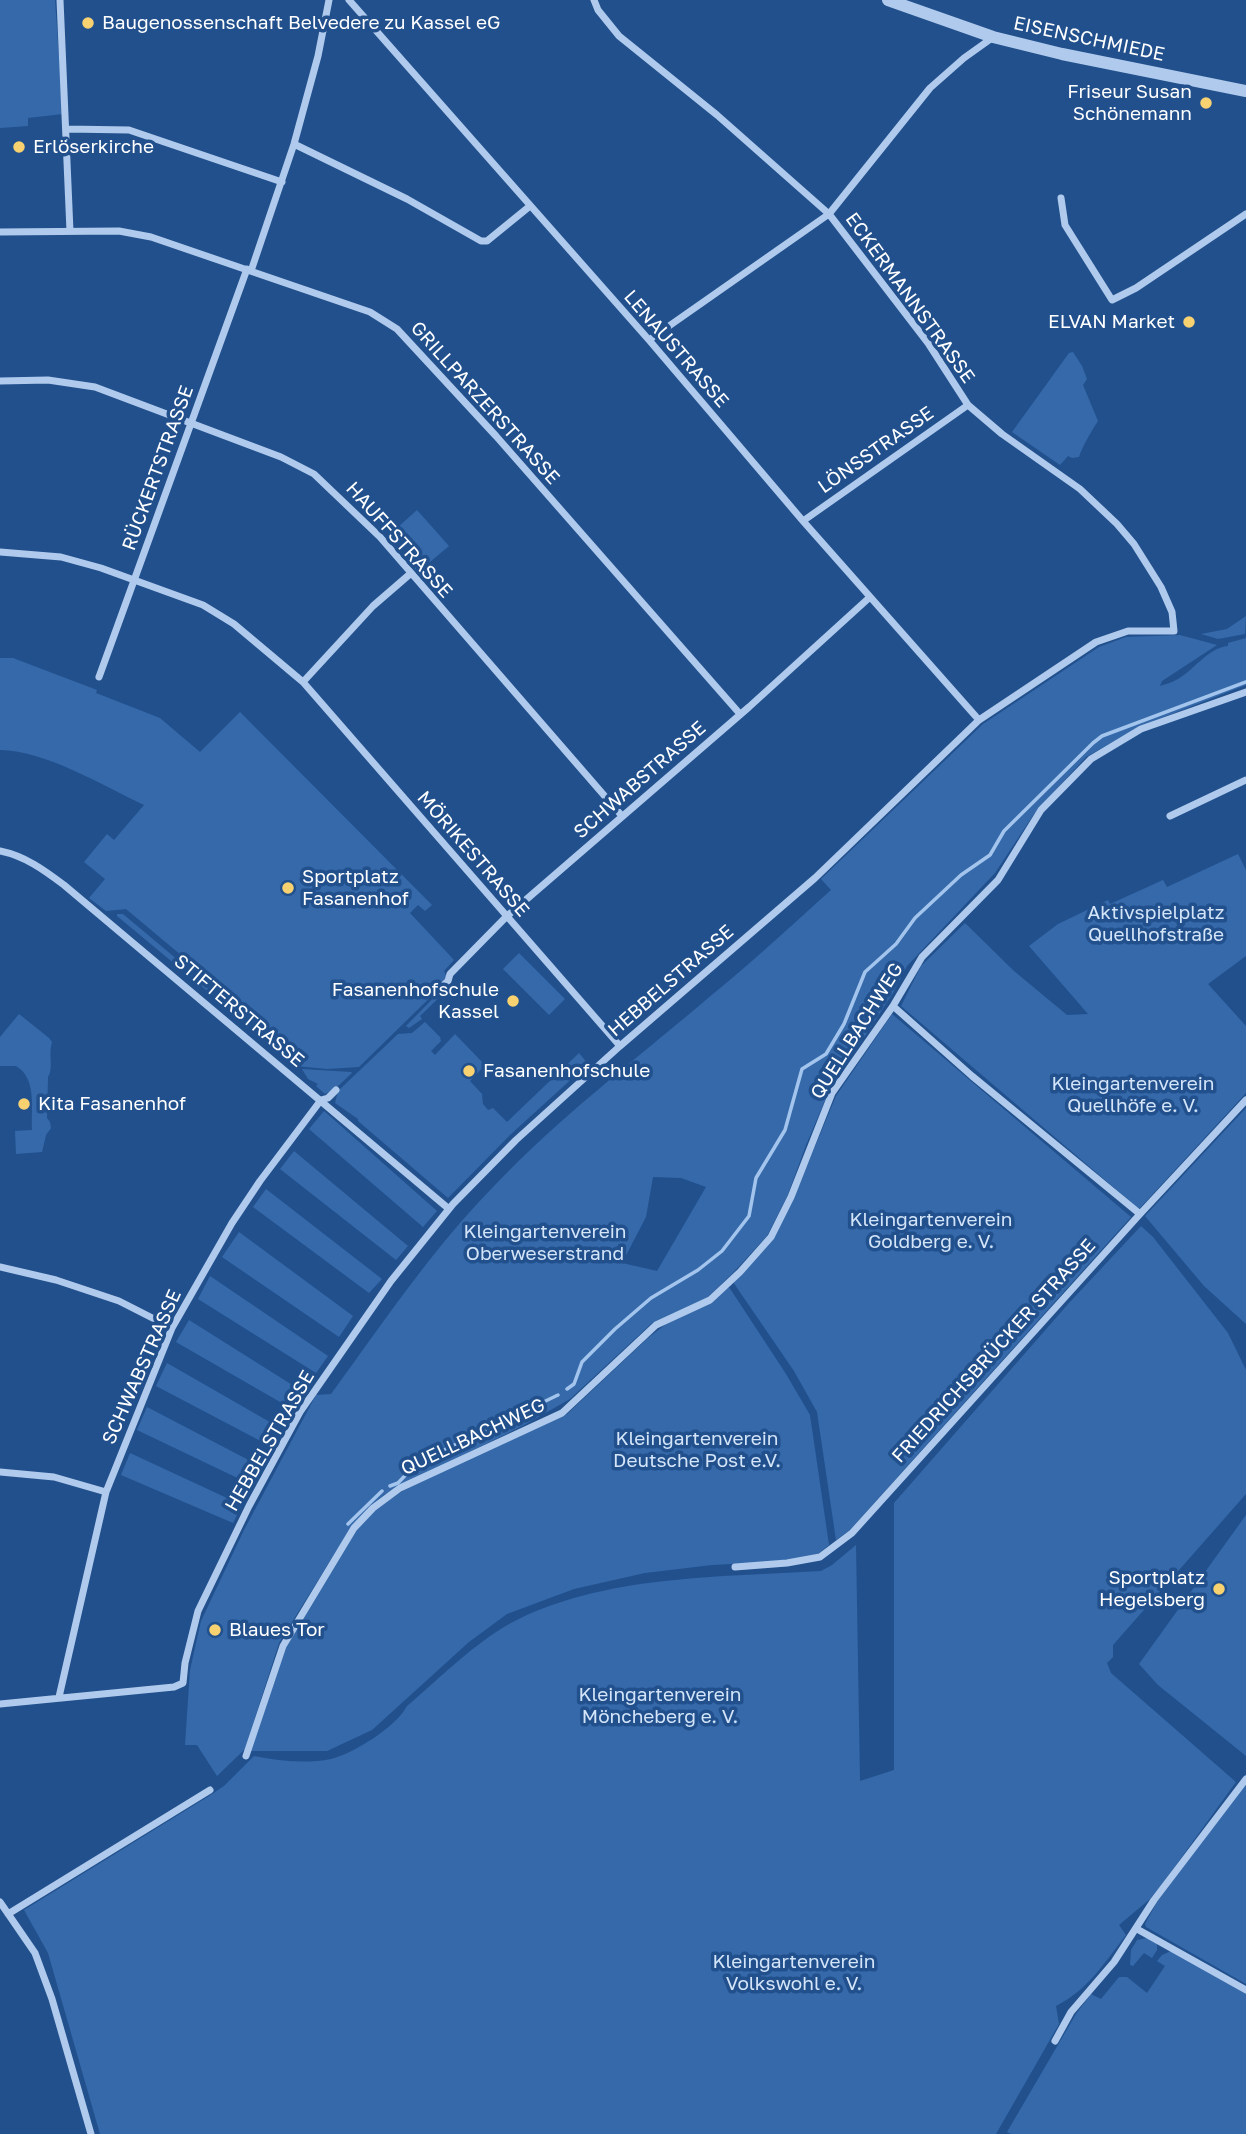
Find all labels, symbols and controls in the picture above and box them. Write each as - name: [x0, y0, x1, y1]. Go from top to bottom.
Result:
- place label: Baugenossenschaft Belvedere zu Kassel eG: [102, 12, 500, 34]
- street label: EISENSCHMIEDE: [1011, 12, 1167, 66]
- marker: Baugenossenschaft Belvedere zu Kassel eG: [80, 15, 96, 31]
- place label: Friseur Susan Schönemann: [1067, 81, 1192, 125]
- marker: Friseur Susan Schönemann: [1198, 95, 1214, 111]
- place label: Erlöserkirche: [33, 136, 154, 158]
- marker: Erlöserkirche: [11, 139, 27, 155]
- street label: ECKERMANNSTRASSE: [840, 208, 980, 388]
- street label: LENAUSTRASSE: [619, 286, 733, 412]
- place label: ELVAN Market: [1048, 311, 1175, 333]
- marker: ELVAN Market: [1181, 314, 1197, 330]
- street label: GRILLPARZERSTRASSE: [406, 317, 564, 489]
- street label: RÜCKERTSTRASSE: [118, 383, 198, 553]
- street label: LÖNSSTRASSE: [814, 402, 938, 498]
- street label: HAUFFSTRASSE: [341, 477, 457, 603]
- street label: SCHWABSTRASSE: [569, 717, 711, 843]
- street label: MÖRIKESTRASSE: [412, 786, 534, 922]
- place label: Sportplatz Fasanenhof: [302, 866, 409, 910]
- marker: Sportplatz Fasanenhof: [280, 880, 296, 896]
- park label: Aktivspielplatz Quellhofstraße: [1087, 902, 1225, 946]
- street label: HEBBELSTRASSE: [604, 920, 738, 1042]
- street label: STIFTERSTRASSE: [169, 950, 309, 1072]
- street label: QUELLBACHWEG: [806, 959, 908, 1103]
- place label: Fasanenhofschule Kassel: [332, 979, 499, 1023]
- marker: Fasanenhofschule Kassel: [505, 993, 521, 1009]
- place label: Fasanenhofschule: [483, 1060, 650, 1082]
- marker: Fasanenhofschule: [461, 1063, 477, 1079]
- park label: Kleingartenverein Quellhöfe e. V.: [1051, 1073, 1215, 1117]
- place label: Kita Fasanenhof: [38, 1093, 186, 1115]
- marker: Kita Fasanenhof: [16, 1096, 32, 1112]
- park label: Kleingartenverein Goldberg e. V.: [849, 1209, 1013, 1253]
- park label: Kleingartenverein Oberweserstrand: [463, 1221, 627, 1265]
- street label: FRIEDRICHSBRÜCKER STRASSE: [887, 1234, 1101, 1468]
- street label: SCHWABSTRASSE: [98, 1286, 186, 1448]
- street label: HEBBELSTRASSE: [220, 1367, 320, 1515]
- street label: QUELLBACHWEG: [397, 1394, 549, 1480]
- park label: Kleingartenverein Deutsche Post e.V.: [613, 1428, 781, 1472]
- place label: Sportplatz Hegelsberg: [1099, 1567, 1205, 1611]
- marker: Sportplatz Hegelsberg: [1211, 1581, 1227, 1597]
- place label: Blaues Tor: [229, 1619, 325, 1641]
- marker: Blaues Tor: [207, 1622, 223, 1638]
- park label: Kleingartenverein Möncheberg e. V.: [578, 1684, 742, 1728]
- park label: Kleingartenverein Volkswohl e. V.: [712, 1951, 876, 1995]

